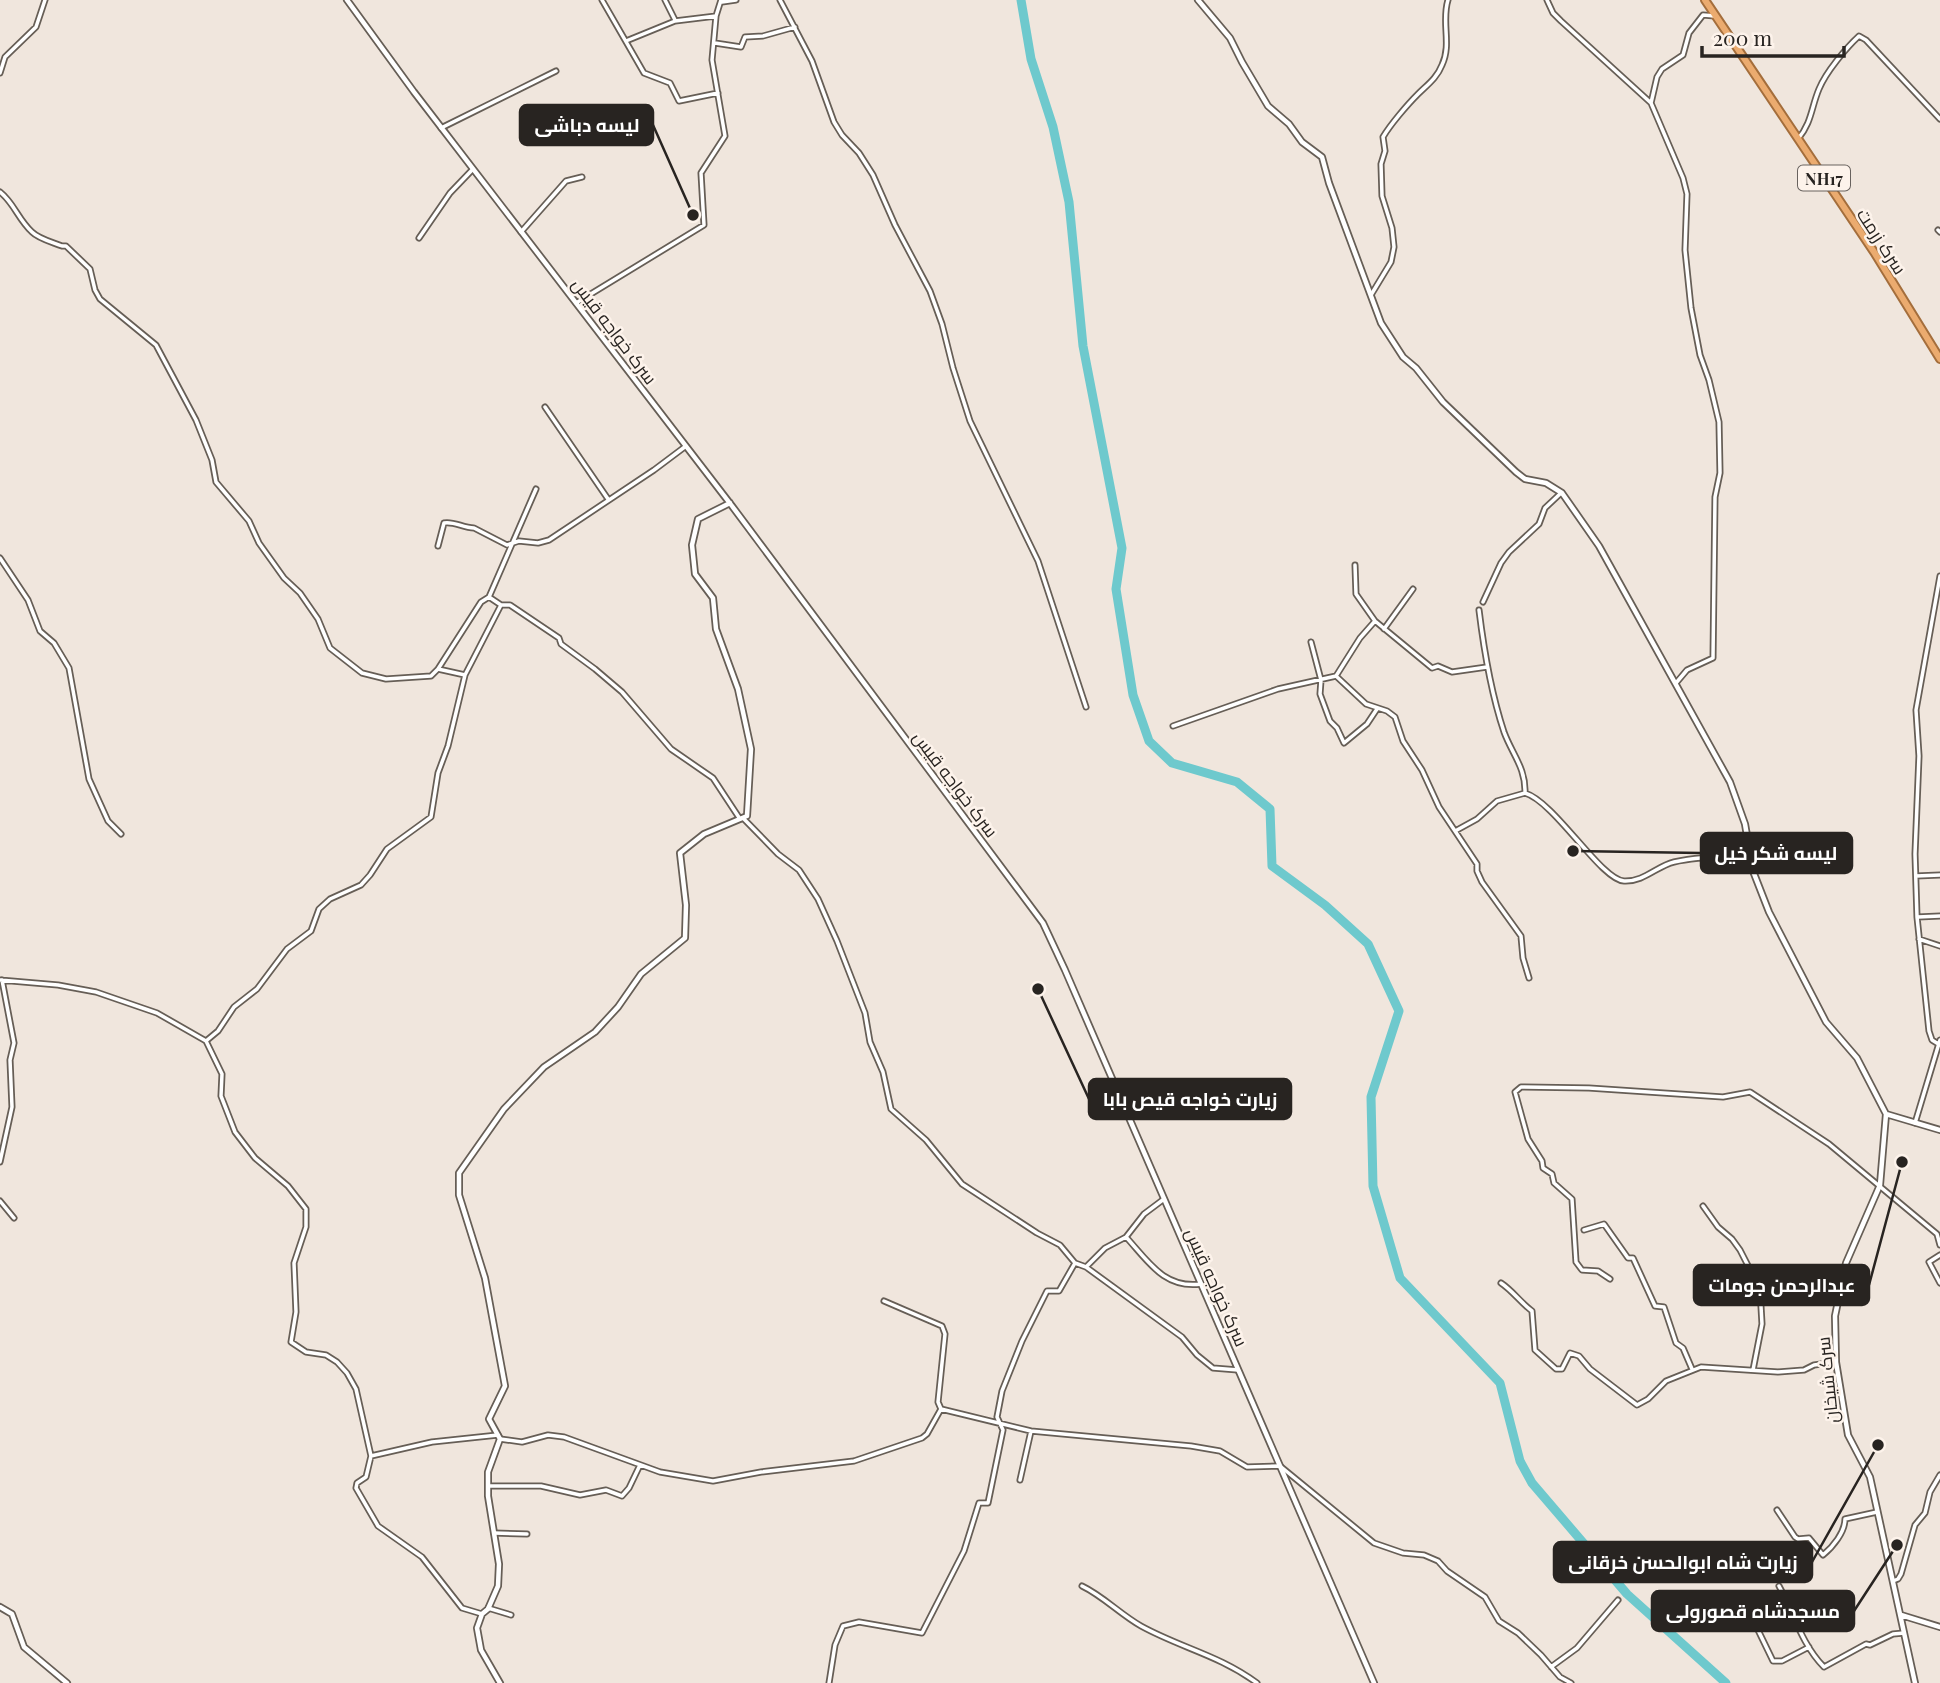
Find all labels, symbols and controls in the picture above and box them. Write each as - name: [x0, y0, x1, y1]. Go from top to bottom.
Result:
- scale bar: [1702, 14, 1844, 58]
- text: 200 m: [1713, 23, 1772, 51]
- callout: لیسه دباشی: [520, 105, 653, 145]
- text: لیسه دباشی: [535, 111, 639, 137]
- road number: NH17: [1798, 166, 1850, 190]
- street label: سرک زرمت: [1852, 203, 1912, 279]
- street label: سرک خواجه قیس: [567, 273, 663, 389]
- street label: سرک خواجه قیس: [908, 726, 1004, 842]
- callout: لیسه شکر خیل: [1701, 833, 1852, 873]
- text: لیسه شکر خیل: [1715, 839, 1837, 865]
- callout: زیارت خواجه قیص بابا: [1089, 1079, 1291, 1119]
- text: زیارت خواجه قیص بابا: [1103, 1085, 1277, 1112]
- street label: سرک خواجه قیس: [1180, 1224, 1254, 1350]
- callout: عبدالرحمن جومات: [1694, 1265, 1869, 1305]
- text: عبدالرحمن جومات: [1708, 1271, 1856, 1297]
- street label: سرک شیخان: [1811, 1336, 1843, 1424]
- callout: زیارت شاه ابوالحسن خرقانی: [1554, 1542, 1812, 1582]
- text: زیارت شاه ابوالحسن خرقانی: [1568, 1548, 1798, 1575]
- callout: مسجدشاه قصورولی: [1652, 1591, 1854, 1631]
- text: مسجدشاه قصورولی: [1666, 1597, 1840, 1623]

